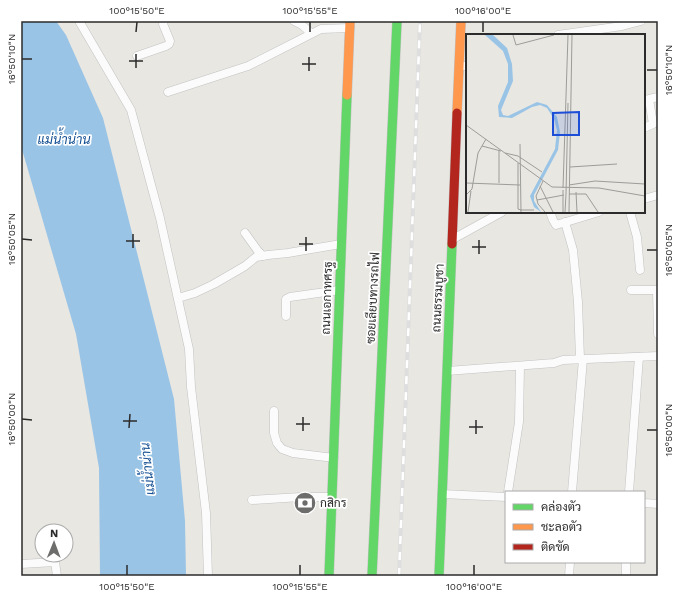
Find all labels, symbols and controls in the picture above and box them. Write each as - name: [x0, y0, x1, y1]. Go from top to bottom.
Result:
- text: 100°15'50"E: [109, 5, 165, 16]
- text: 100°15'55"E: [282, 5, 338, 16]
- text: 100°16'00"E: [455, 5, 511, 16]
- text: 16°50'10"N: [6, 34, 17, 84]
- inset map: [466, 34, 645, 213]
- text: 16°50'10"N: [663, 45, 674, 95]
- water label: แม่น้ำน่าน: [38, 127, 91, 147]
- text: 16°50'05"N: [6, 213, 17, 265]
- text: 16°50'05"N: [663, 224, 674, 276]
- street label: ซอยเลียบทางรถไฟ: [363, 252, 382, 344]
- street label: ถนนเอกาทศรฐ: [319, 261, 336, 335]
- street label: ถนนธรรมบูชา: [429, 263, 448, 333]
- text: 16°50'00"N: [6, 393, 17, 445]
- text: 16°50'00"N: [663, 404, 674, 456]
- water label: แม่น้ำน่าน: [132, 441, 158, 497]
- bank icon: กสิกร: [292, 490, 318, 516]
- legend: [505, 491, 645, 563]
- place label: กสิกร: [320, 496, 347, 510]
- text: คล่องตัว: [541, 500, 581, 514]
- text: ชะลอตัว: [541, 520, 582, 534]
- north arrow: [34, 523, 74, 563]
- text: N: [50, 527, 58, 540]
- text: ติดขัด: [541, 540, 570, 554]
- text: 100°15'50"E: [99, 581, 155, 592]
- text: 100°15'55"E: [272, 581, 328, 592]
- text: 100°16'00"E: [446, 581, 502, 592]

